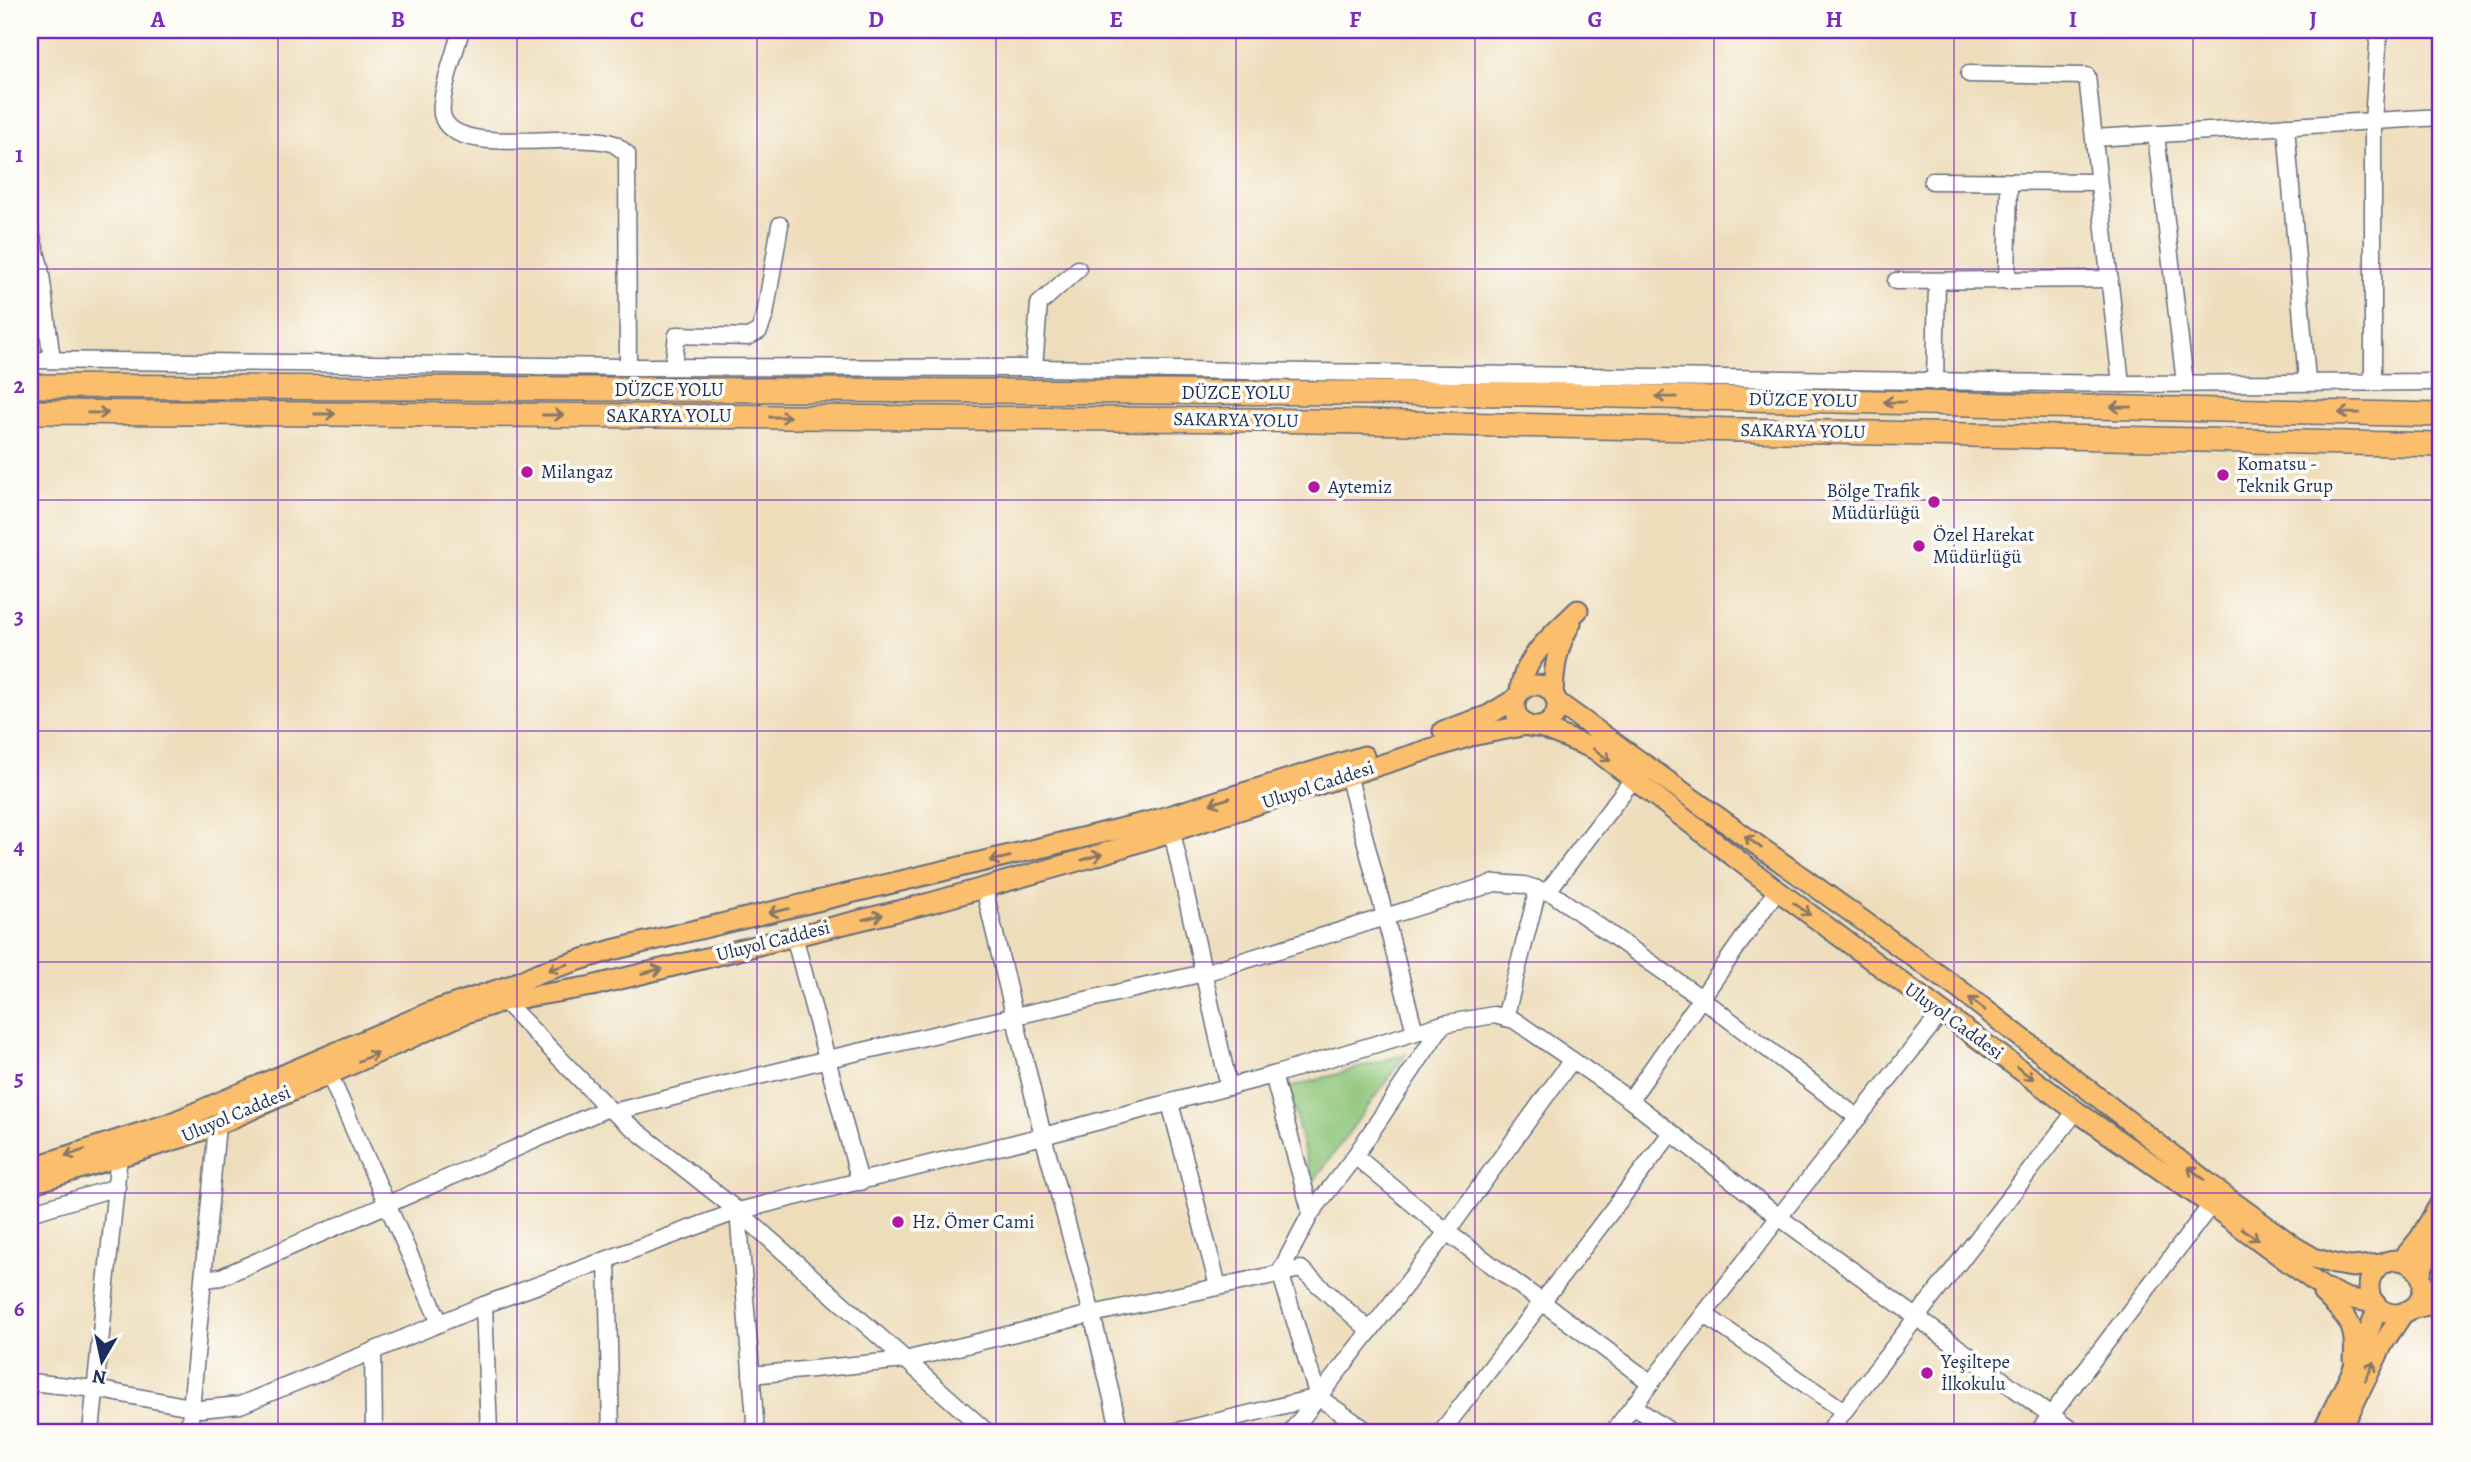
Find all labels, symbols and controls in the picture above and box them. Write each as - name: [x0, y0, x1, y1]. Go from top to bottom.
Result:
- text: A: [150, 4, 166, 35]
- text: B: [391, 4, 405, 35]
- text: C: [630, 4, 644, 35]
- text: D: [868, 4, 884, 35]
- text: E: [1109, 4, 1123, 35]
- text: F: [1349, 4, 1362, 35]
- text: G: [1587, 4, 1603, 35]
- text: H: [1825, 4, 1843, 35]
- text: I: [2069, 4, 2077, 35]
- text: J: [2309, 4, 2317, 35]
- text: 1: [15, 139, 23, 170]
- text: 2: [13, 370, 25, 401]
- street label: DÜZCE YOLU: [614, 377, 724, 403]
- street label: DÜZCE YOLU: [1181, 380, 1291, 406]
- street label: DÜZCE YOLU: [1748, 386, 1858, 414]
- one-way arrow: [1655, 390, 1678, 404]
- one-way arrow: [1882, 396, 1905, 409]
- one-way arrow: [2110, 401, 2133, 414]
- street label: SAKARYA YOLU: [606, 403, 732, 429]
- one-way arrow: [86, 406, 109, 420]
- street label: SAKARYA YOLU: [1173, 406, 1299, 434]
- one-way arrow: [2337, 406, 2360, 419]
- one-way arrow: [314, 407, 337, 421]
- one-way arrow: [541, 408, 564, 422]
- one-way arrow: [769, 410, 792, 424]
- street label: SAKARYA YOLU: [1740, 417, 1866, 445]
- place label: Komatsu - Teknik Grup: [2237, 451, 2333, 499]
- place label: Milangaz: [541, 459, 613, 485]
- marker: Milangaz: [519, 464, 535, 480]
- marker: Komatsu - Teknik Grup: [2215, 467, 2231, 483]
- place label: Aytemiz: [1327, 474, 1392, 500]
- place label: Bölge Trafik Müdürlüğü: [1827, 478, 1921, 526]
- marker: Aytemiz: [1306, 479, 1322, 495]
- marker: Bölge Trafik Müdürlüğü: [1926, 494, 1942, 510]
- place label: Özel Harekat Müdürlüğü: [1933, 522, 2034, 570]
- marker: Özel Harekat Müdürlüğü: [1911, 538, 1927, 554]
- text: 3: [14, 601, 24, 632]
- one-way arrow: [1592, 748, 1611, 763]
- street label: Uluyol Caddesi: [1259, 755, 1377, 815]
- one-way arrow: [1209, 795, 1231, 808]
- text: 4: [14, 831, 25, 862]
- one-way arrow: [1744, 835, 1763, 849]
- one-way arrow: [1081, 850, 1103, 863]
- one-way arrow: [989, 853, 1012, 866]
- one-way arrow: [1792, 902, 1811, 916]
- one-way arrow: [768, 905, 790, 918]
- one-way arrow: [861, 910, 884, 923]
- street label: Uluyol Caddesi: [713, 914, 833, 968]
- one-way arrow: [547, 961, 569, 974]
- one-way arrow: [640, 964, 663, 977]
- street label: Uluyol Caddesi: [1899, 976, 2009, 1066]
- one-way arrow: [1968, 996, 1987, 1011]
- one-way arrow: [357, 1050, 378, 1063]
- text: 5: [14, 1062, 24, 1093]
- one-way arrow: [2015, 1065, 2034, 1080]
- street label: Uluyol Caddesi: [177, 1079, 295, 1149]
- one-way arrow: [65, 1148, 87, 1161]
- one-way arrow: [2187, 1166, 2205, 1181]
- place label: Hz. Ömer Cami: [912, 1209, 1035, 1235]
- marker: Hz. Ömer Cami: [890, 1214, 906, 1230]
- one-way arrow: [2240, 1226, 2258, 1241]
- text: 6: [14, 1293, 25, 1324]
- north arrow: [66, 1326, 136, 1396]
- place label: Yeşiltepe İlkokulu: [1940, 1349, 2010, 1397]
- one-way arrow: [2364, 1361, 2377, 1382]
- text: N: [90, 1363, 108, 1391]
- marker: Yeşiltepe İlkokulu: [1919, 1365, 1935, 1381]

